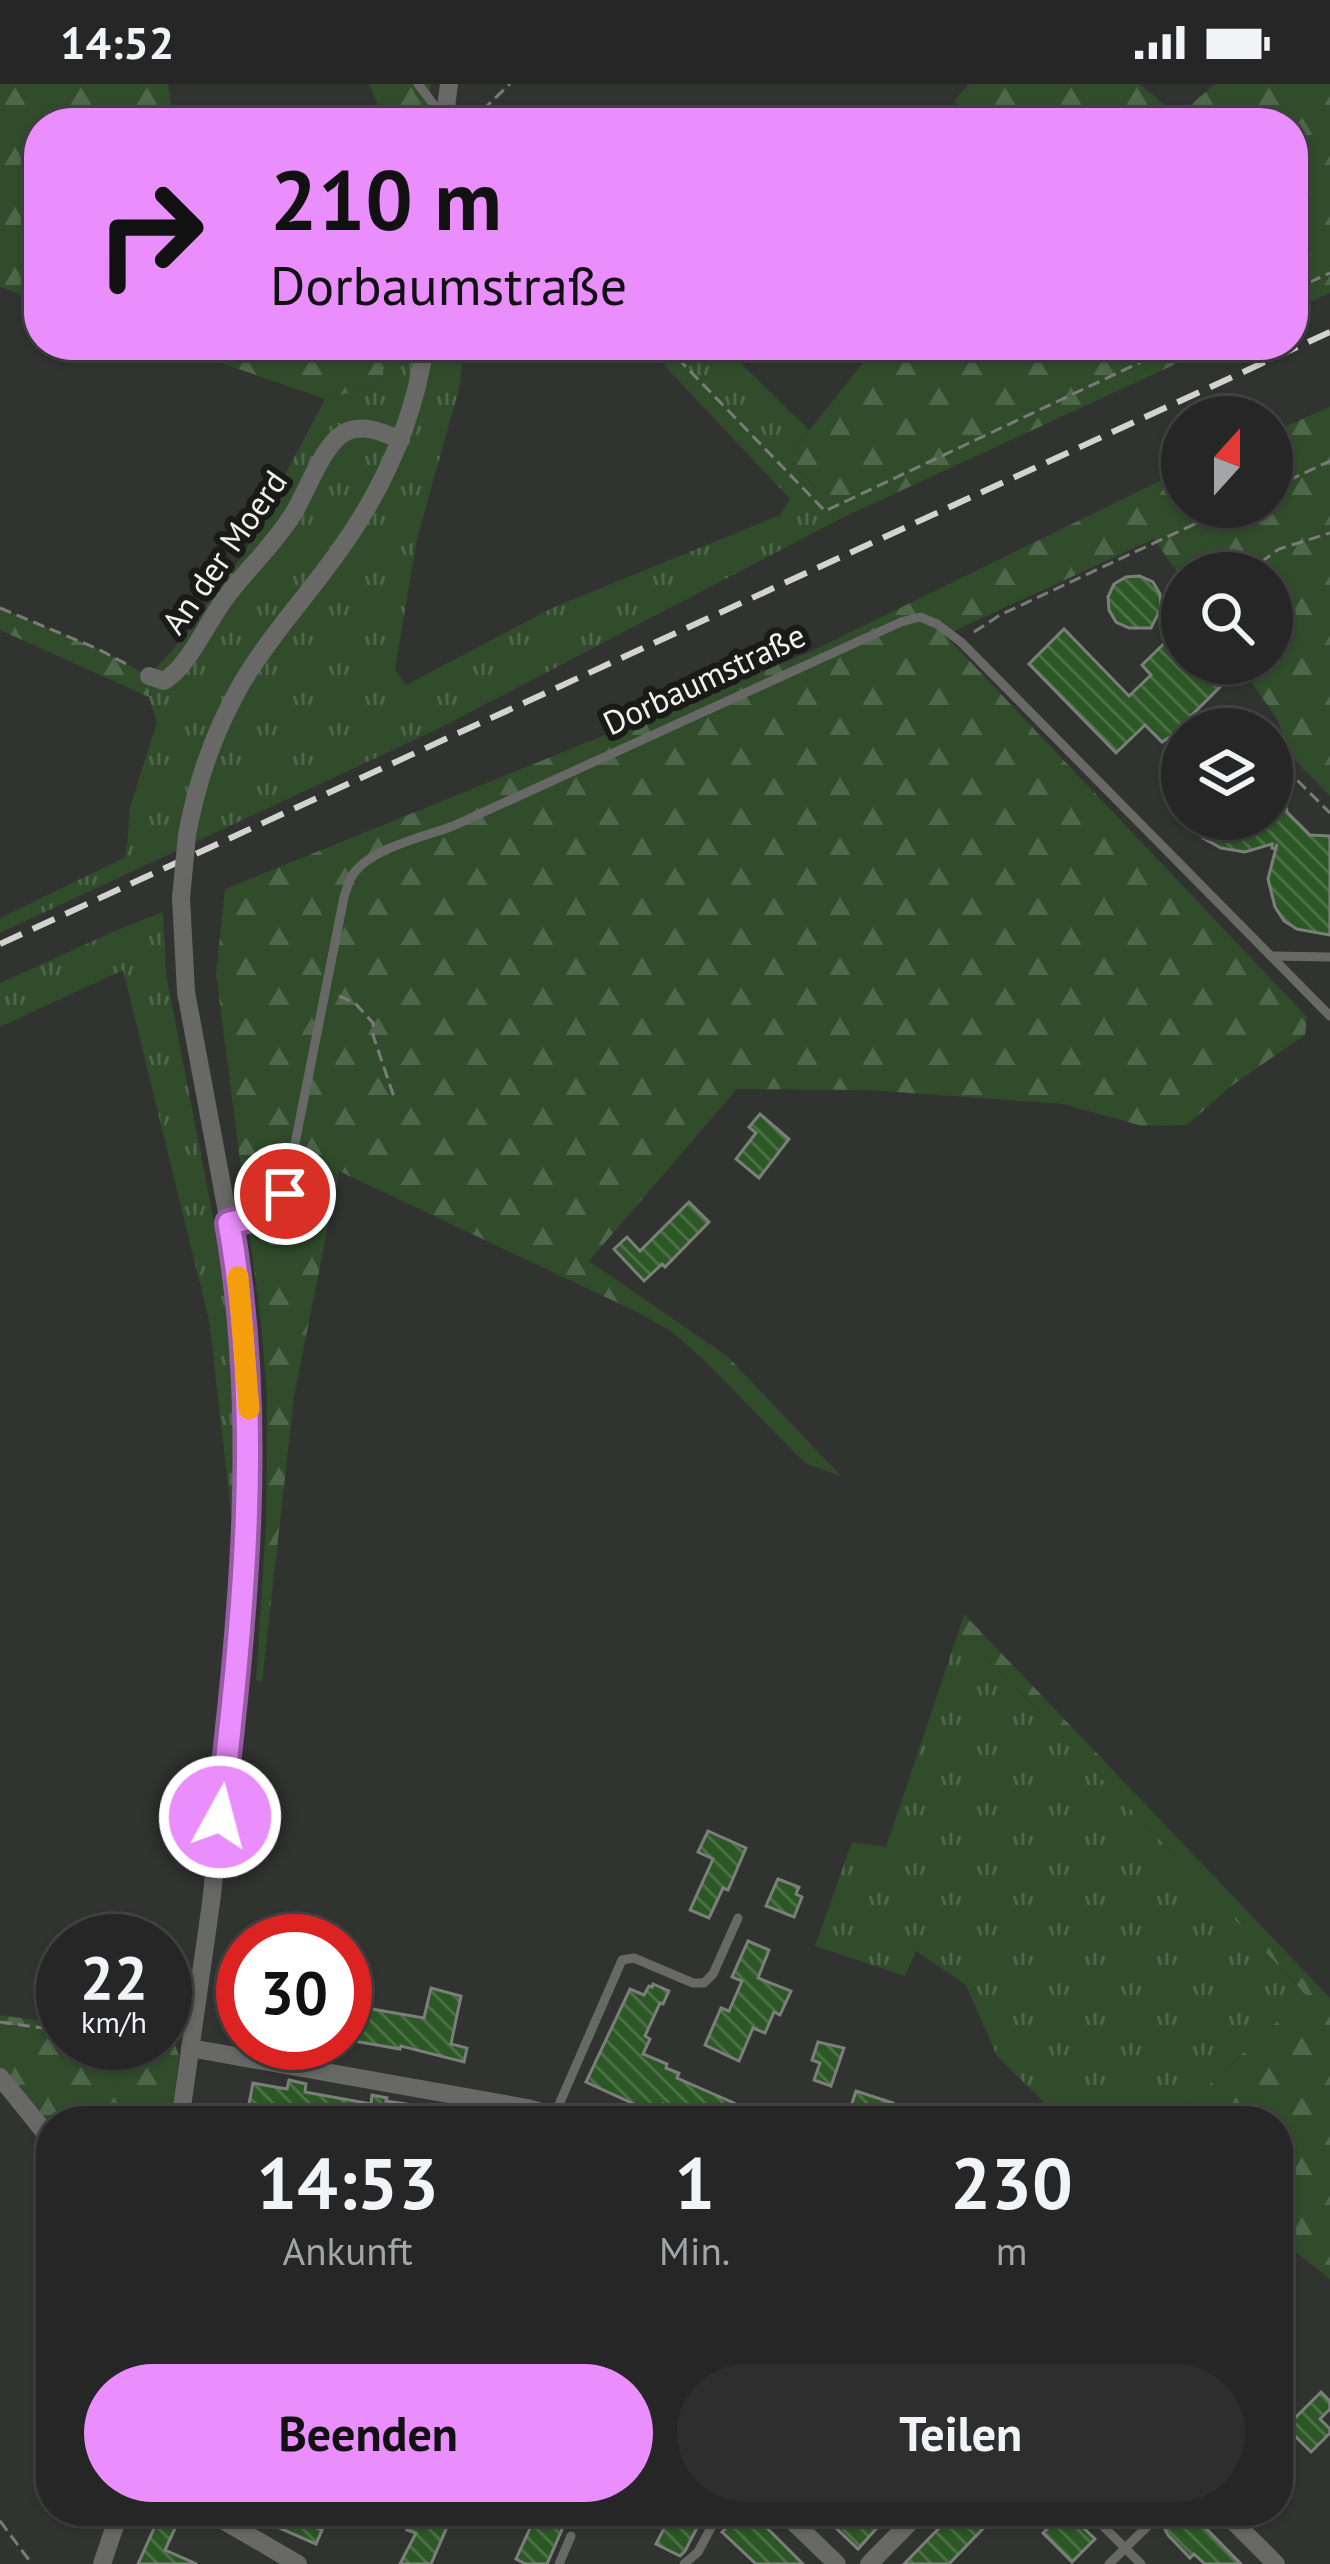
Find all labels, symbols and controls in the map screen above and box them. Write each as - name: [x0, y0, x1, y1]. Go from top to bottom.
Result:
- text: 14:52: [60, 13, 174, 71]
- text: 210 m: [270, 144, 502, 253]
- icon: right: [72, 156, 228, 312]
- text: Dorbaumstraße: [270, 250, 627, 320]
- north arrow: [1161, 396, 1293, 528]
- map controls: [1161, 396, 1293, 840]
- street label: An der Moerd: [151, 461, 296, 642]
- button: search: [1161, 552, 1293, 684]
- street label: Dorbaumstraße: [596, 613, 812, 744]
- button: layers: [1161, 708, 1293, 840]
- pin: [234, 1143, 336, 1245]
- icon: arrive: [252, 1161, 318, 1227]
- position arrow: [157, 1754, 283, 1880]
- speed limit sign: 30: [216, 1914, 372, 2070]
- text: 22: [80, 1938, 148, 2016]
- text: km/h: [81, 2002, 147, 2041]
- text: 14:53: [256, 2136, 439, 2229]
- text: 1: [674, 2136, 715, 2229]
- text: 230: [950, 2136, 1073, 2229]
- text: Ankunft: [282, 2225, 413, 2276]
- text: Min.: [659, 2225, 730, 2276]
- text: m: [996, 2225, 1027, 2276]
- button: Beenden: [84, 2364, 653, 2502]
- button: Teilen: [677, 2364, 1245, 2502]

